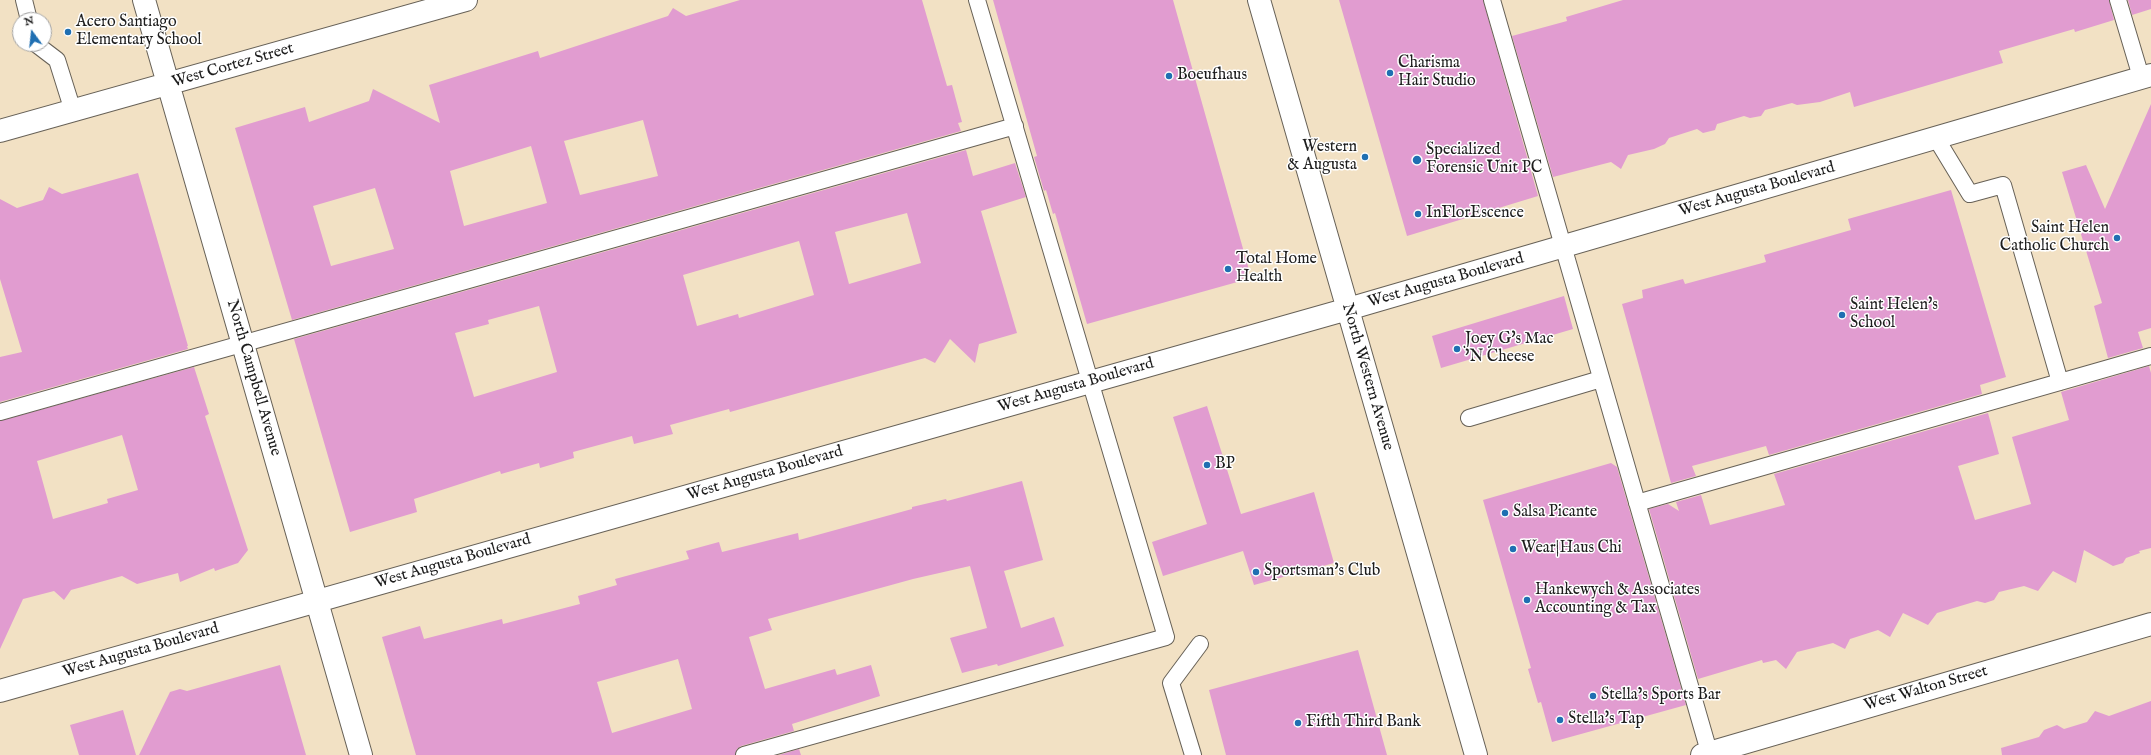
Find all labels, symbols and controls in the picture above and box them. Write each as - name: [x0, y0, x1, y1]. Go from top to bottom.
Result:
- north arrow: [12, 12, 52, 52]
- text: N: [23, 13, 36, 29]
- place label: Acero Santiago Elementary School: [76, 13, 202, 51]
- marker: Acero Santiago Elementary School: [63, 27, 73, 37]
- street label: West Cortez Street: [170, 39, 296, 93]
- place label: Charisma Hair Studio: [1398, 54, 1476, 92]
- place label: Boeufhaus: [1177, 66, 1247, 86]
- marker: Charisma Hair Studio: [1385, 68, 1395, 78]
- marker: Boeufhaus: [1164, 71, 1174, 81]
- place label: Western & Augusta: [1287, 138, 1357, 176]
- place label: Specialized Forensic Unit PC: [1426, 141, 1542, 179]
- marker: Western & Augusta: [1360, 152, 1370, 162]
- marker: Specialized Forensic Unit PC: [1411, 154, 1423, 166]
- street label: West Augusta Boulevard: [1677, 159, 1837, 221]
- place label: InFlorEscence: [1426, 204, 1524, 224]
- marker: InFlorEscence: [1413, 209, 1423, 219]
- place label: Saint Helen Catholic Church: [2000, 219, 2109, 257]
- marker: Saint Helen Catholic Church: [2112, 233, 2122, 243]
- place label: Total Home Health: [1236, 250, 1317, 288]
- street label: West Augusta Boulevard: [1366, 250, 1526, 312]
- marker: Total Home Health: [1223, 264, 1233, 274]
- place label: Saint Helen's School: [1850, 296, 1938, 334]
- street label: North Campbell Avenue: [221, 298, 285, 458]
- street label: North Western Avenue: [1337, 301, 1397, 453]
- marker: Saint Helen's School: [1837, 310, 1847, 320]
- place label: Joey G's Mac 'N Cheese: [1465, 330, 1553, 368]
- marker: Joey G's Mac 'N Cheese: [1452, 344, 1462, 354]
- street label: West Augusta Boulevard: [996, 355, 1156, 417]
- street label: West Augusta Boulevard: [685, 443, 845, 505]
- place label: BP: [1215, 455, 1235, 475]
- marker: BP: [1202, 460, 1212, 470]
- place label: Salsa Picante: [1513, 503, 1597, 523]
- marker: Salsa Picante: [1500, 508, 1510, 518]
- street label: West Augusta Boulevard: [373, 531, 533, 593]
- place label: Wear|Haus Chi: [1521, 539, 1622, 559]
- marker: Wear|Haus Chi: [1508, 544, 1518, 554]
- place label: Sportsman's Club: [1264, 562, 1380, 582]
- marker: Sportsman's Club: [1251, 567, 1261, 577]
- place label: Hankewych & Associates Accounting & Tax: [1535, 581, 1700, 619]
- marker: Hankewych & Associates Accounting & Tax: [1522, 595, 1532, 605]
- street label: West Augusta Boulevard: [61, 620, 221, 682]
- street label: West Walton Street: [1862, 662, 1990, 716]
- place label: Stella’s Sports Bar: [1601, 686, 1721, 706]
- marker: Stella’s Sports Bar: [1588, 691, 1598, 701]
- place label: Stella's Tap: [1568, 710, 1644, 730]
- place label: Fifth Third Bank: [1306, 713, 1421, 733]
- marker: Stella's Tap: [1555, 715, 1565, 725]
- marker: Fifth Third Bank: [1293, 718, 1303, 728]

